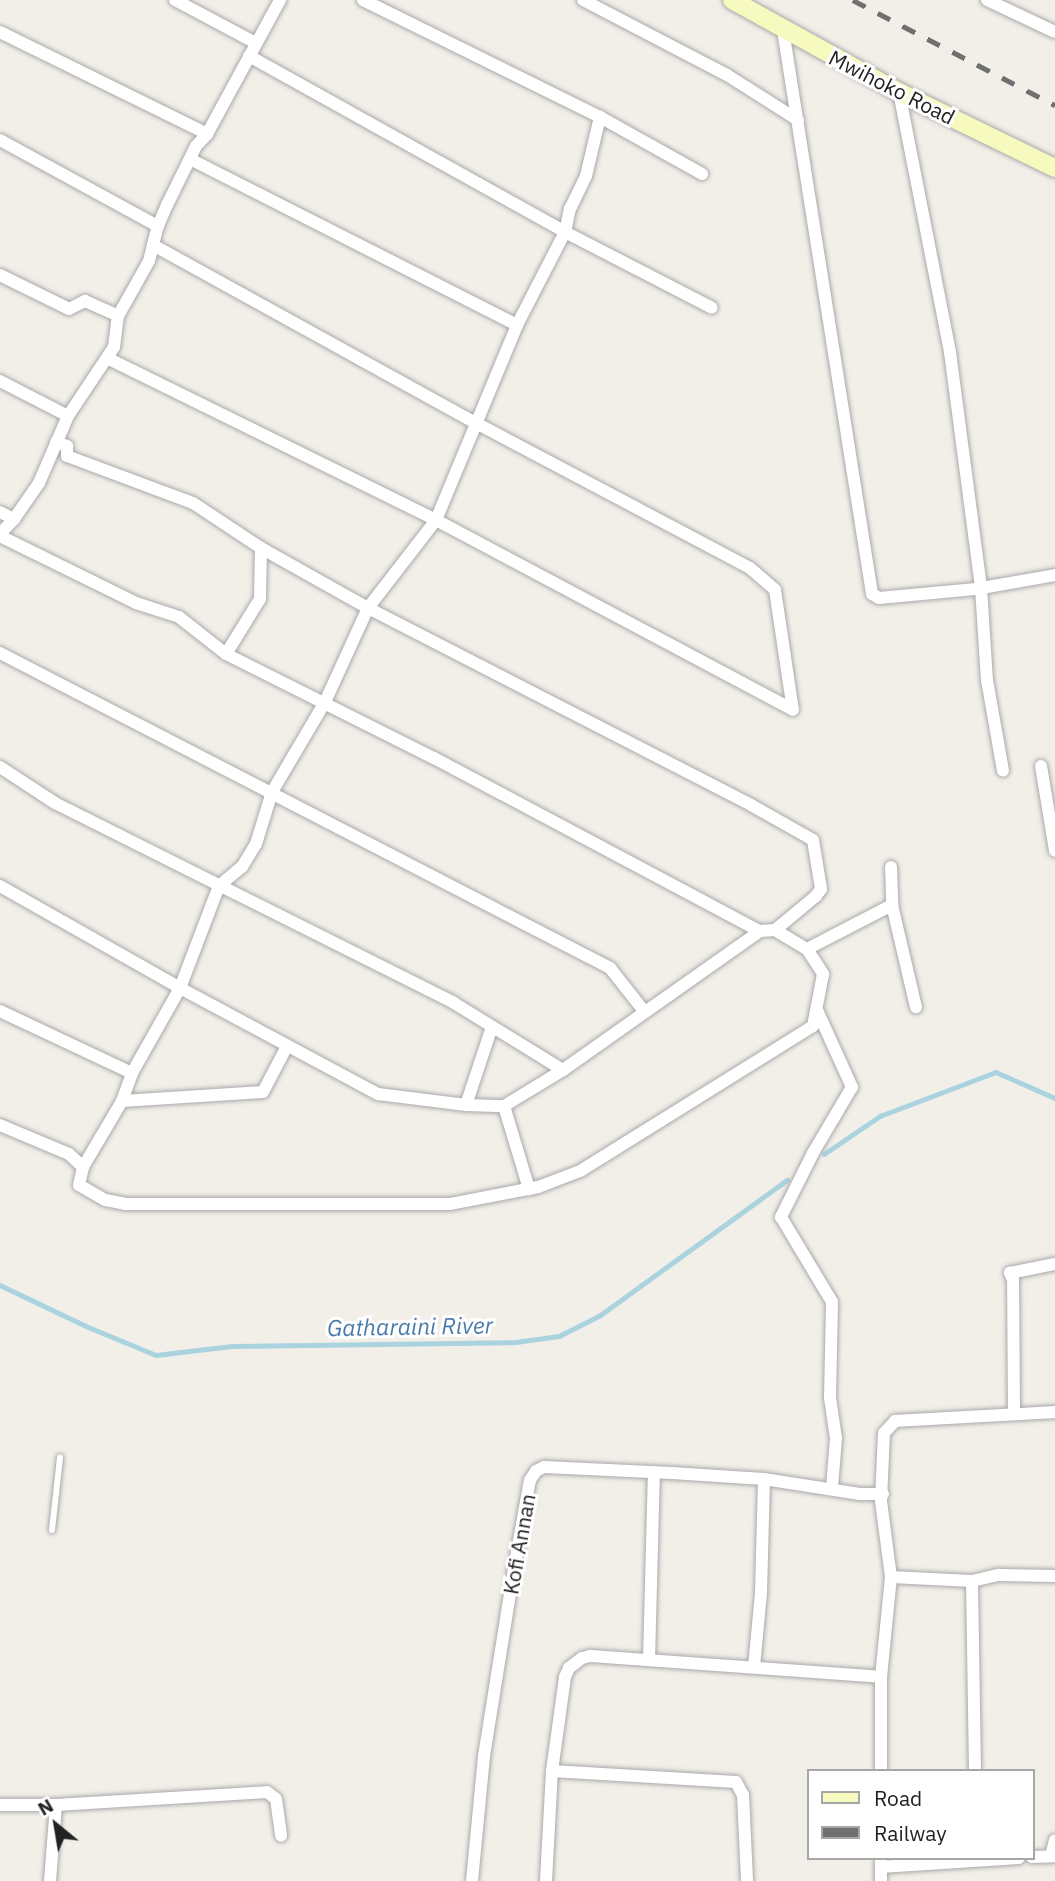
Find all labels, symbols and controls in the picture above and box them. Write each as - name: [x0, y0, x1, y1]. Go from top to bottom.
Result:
- street label: Mwihoko Road: [825, 44, 959, 130]
- water label: Gatharaini River: [327, 1311, 493, 1341]
- street label: Kofi Annan: [498, 1492, 540, 1596]
- legend: [806, 1769, 1034, 1860]
- text: Road: [874, 1784, 922, 1812]
- north arrow: [21, 1790, 91, 1860]
- text: N: [34, 1793, 57, 1821]
- text: Railway: [874, 1819, 947, 1847]

